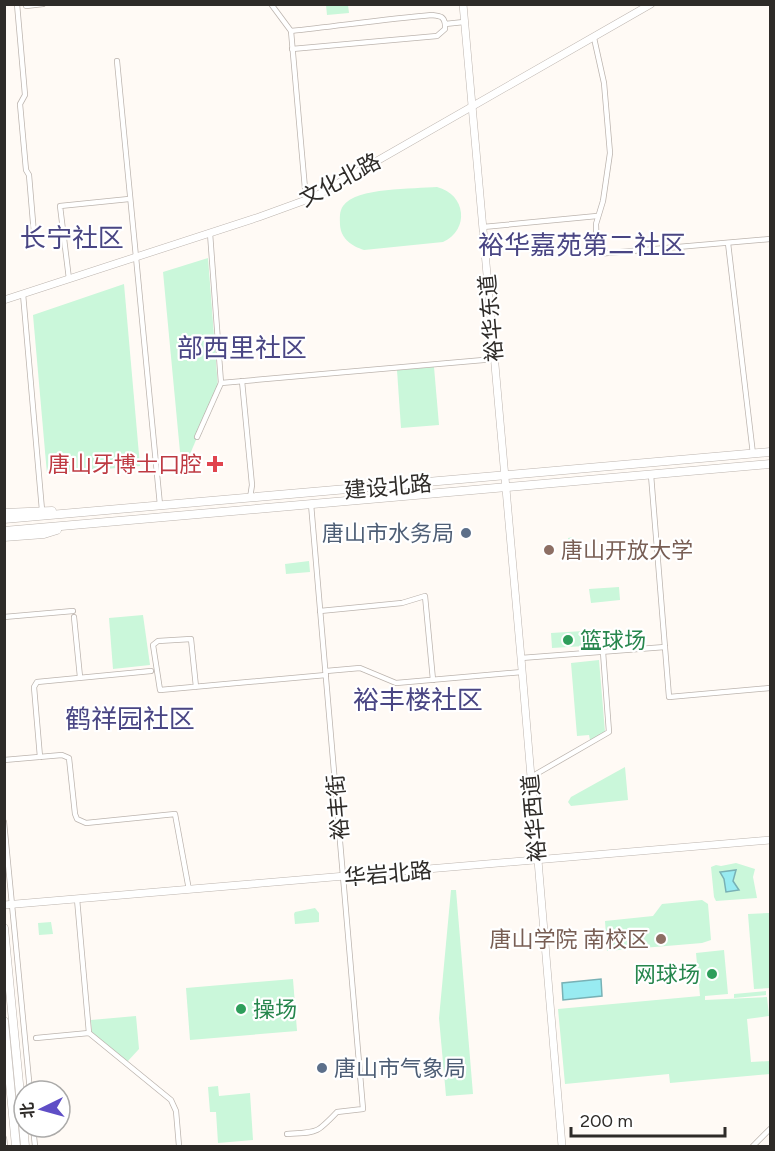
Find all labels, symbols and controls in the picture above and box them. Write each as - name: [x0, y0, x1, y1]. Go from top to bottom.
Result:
- street label: 文化北路: [295, 147, 385, 213]
- district label: 长宁社区: [20, 222, 124, 254]
- district label: 裕华嘉苑第二社区: [478, 229, 686, 261]
- street label: 裕华东道: [474, 273, 508, 363]
- district label: 部西里社区: [177, 332, 307, 364]
- place label: 唐山牙博士口腔: [48, 451, 202, 478]
- marker: 唐山牙博士口腔: [206, 455, 224, 473]
- street label: 建设北路: [343, 470, 433, 504]
- place label: 唐山市水务局: [322, 520, 454, 547]
- marker: 唐山市水务局: [459, 526, 473, 540]
- place label: 唐山开放大学: [561, 537, 693, 564]
- marker: 唐山开放大学: [542, 543, 556, 557]
- place label: 篮球场: [580, 627, 646, 654]
- marker: 篮球场: [561, 633, 575, 647]
- district label: 裕丰楼社区: [353, 684, 483, 716]
- district label: 鹤祥园社区: [65, 703, 195, 735]
- street label: 裕丰街: [322, 773, 354, 841]
- street label: 裕华西道: [517, 773, 551, 863]
- street label: 华岩北路: [343, 857, 433, 891]
- place label: 唐山学院 南校区: [490, 926, 649, 953]
- marker: 唐山学院 南校区: [654, 932, 668, 946]
- place label: 网球场: [634, 961, 700, 988]
- marker: 网球场: [705, 967, 719, 981]
- place label: 操场: [253, 996, 297, 1023]
- marker: 操场: [234, 1002, 248, 1016]
- place label: 唐山市气象局: [334, 1055, 466, 1082]
- marker: 唐山市气象局: [315, 1061, 329, 1075]
- north arrow: [12, 1079, 72, 1139]
- scale bar: [571, 1100, 726, 1138]
- text: 北: [17, 1101, 38, 1119]
- text: 200 m: [580, 1110, 633, 1132]

